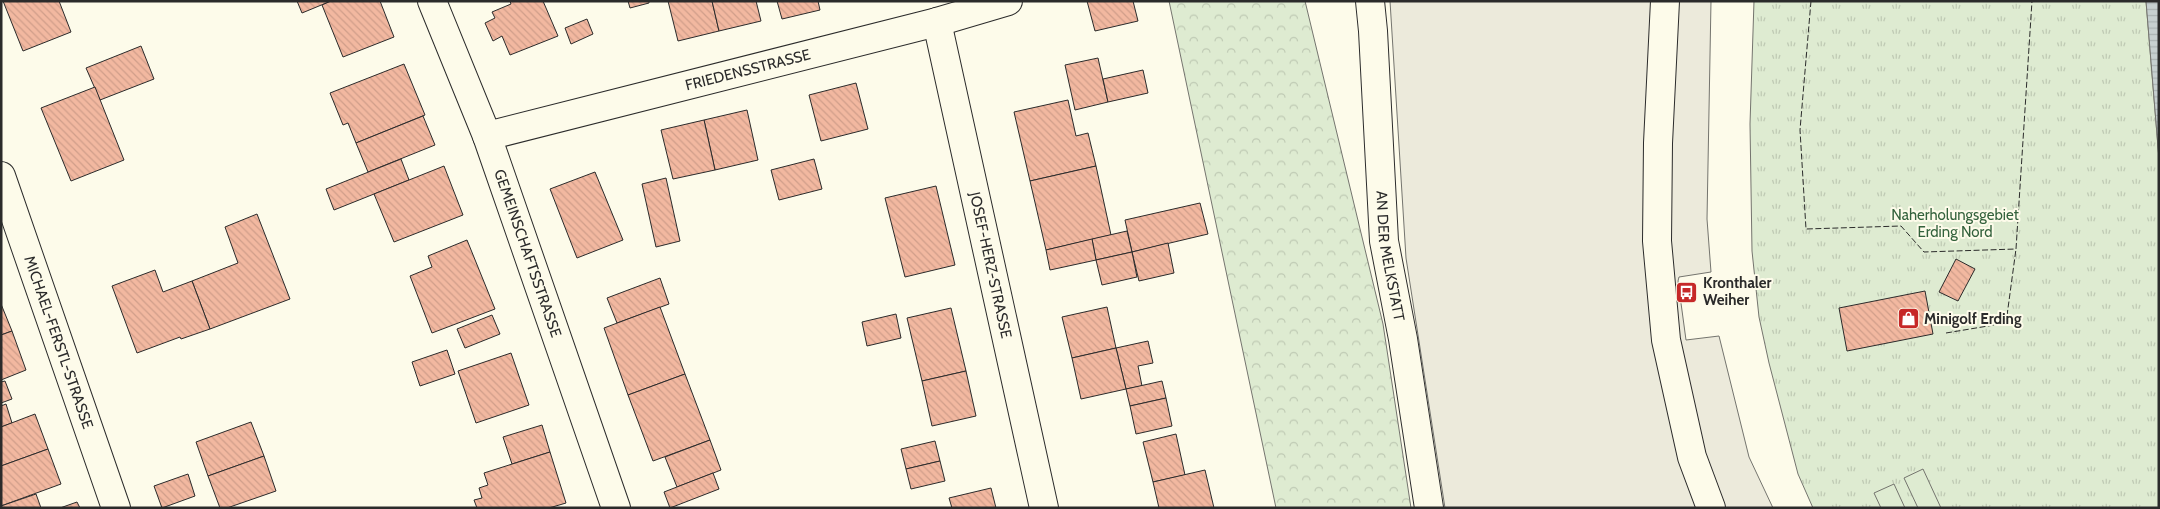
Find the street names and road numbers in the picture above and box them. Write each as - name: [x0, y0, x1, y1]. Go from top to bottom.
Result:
- street label: FRIEDENSSTRASSE: [683, 45, 812, 94]
- street label: GEMEINSCHAFTSSTRASSE: [490, 167, 565, 340]
- street label: JOSEF-HERZ-STRASSE: [965, 189, 1015, 340]
- street label: AN DER MELKSTATT: [1372, 190, 1408, 323]
- street label: MICHAEL-FERSTL-STRASSE: [20, 253, 97, 431]

